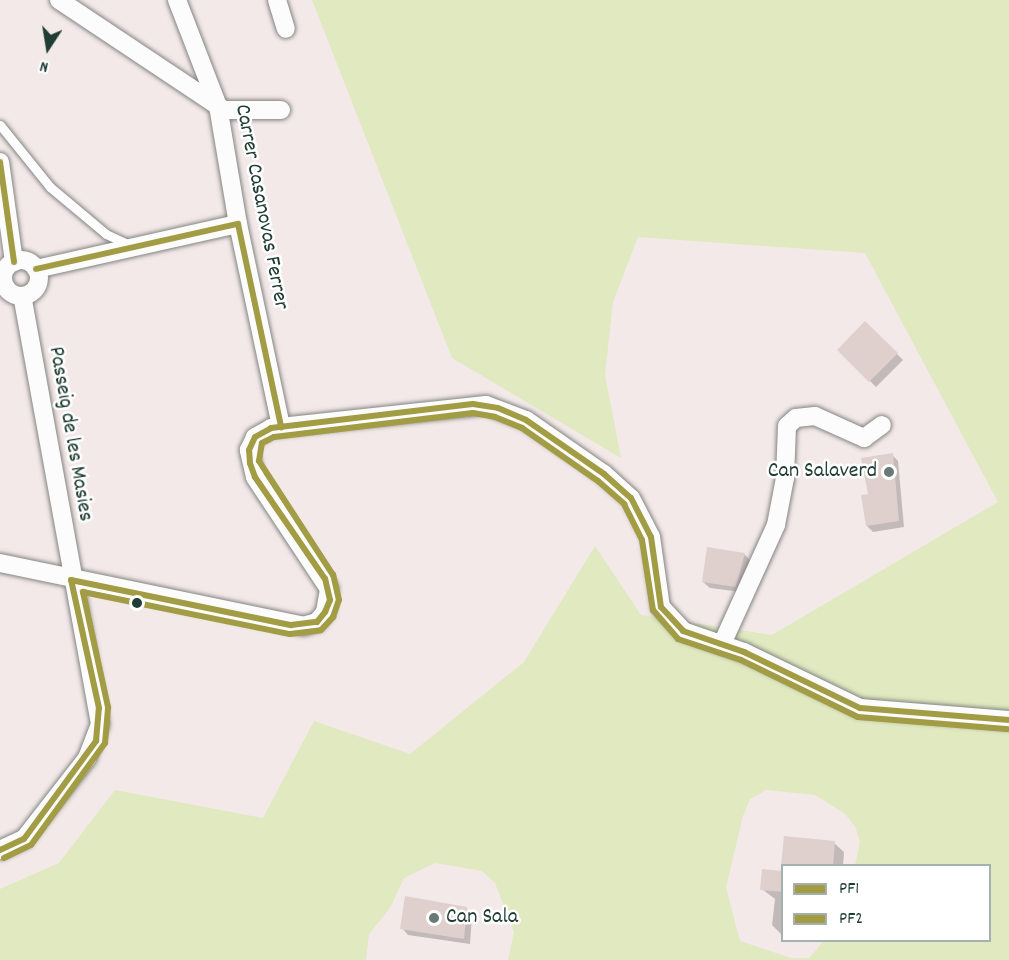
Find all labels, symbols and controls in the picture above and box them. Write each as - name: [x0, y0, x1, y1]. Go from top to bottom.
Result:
- north arrow: [18, 18, 78, 78]
- text: N: [38, 54, 50, 78]
- street label: Carrer Casanovas Ferrer: [228, 102, 294, 312]
- street label: Passeig de les Masies: [42, 345, 98, 523]
- place label: Can Salaverd: [768, 459, 877, 485]
- marker: Can Salaverd: [882, 465, 896, 479]
- unlabelled marker: [131, 597, 143, 609]
- legend: [781, 864, 991, 942]
- text: PF1: [839, 877, 859, 902]
- place label: Can Sala: [446, 905, 518, 931]
- text: PF2: [839, 907, 863, 932]
- marker: Can Sala: [427, 911, 441, 925]

